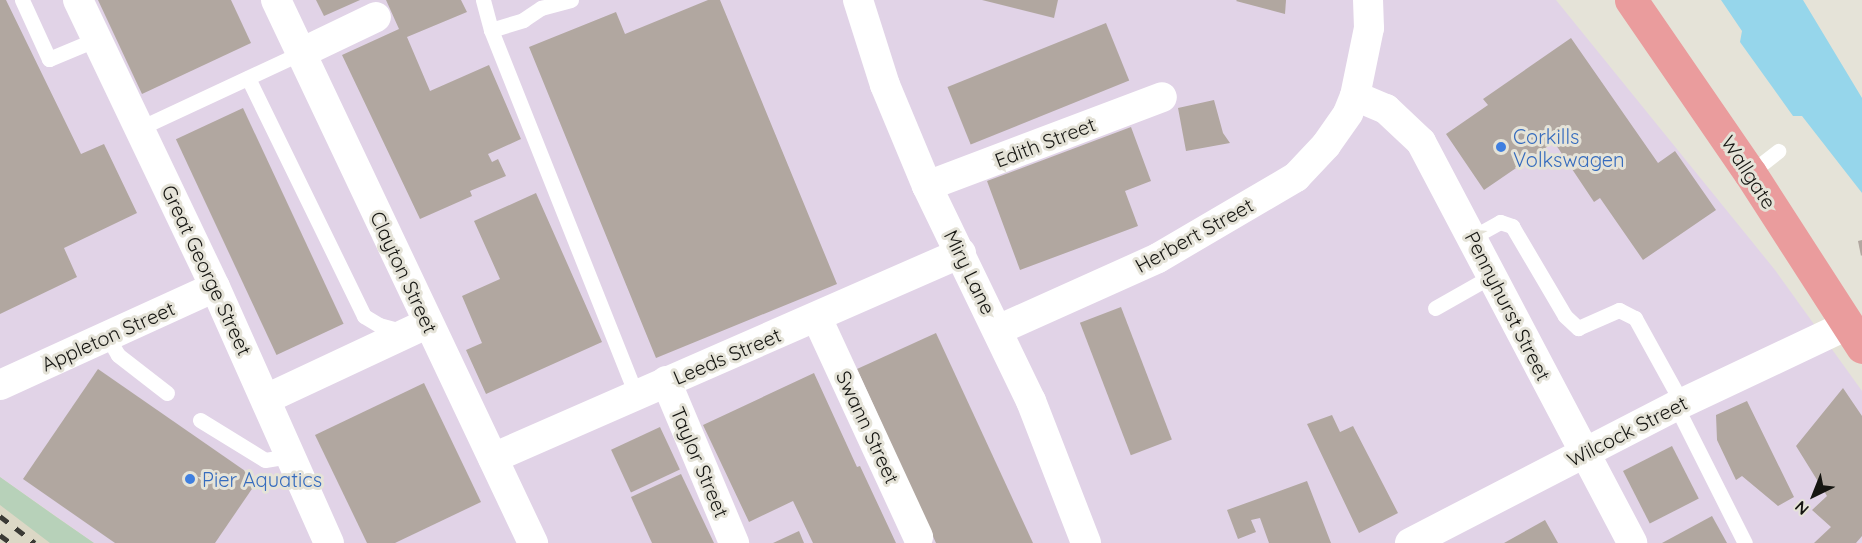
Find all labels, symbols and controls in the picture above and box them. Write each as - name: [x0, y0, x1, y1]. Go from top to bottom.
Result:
- street label: Edith Street: [991, 112, 1099, 172]
- place label: Corkills Volkswagen: [1513, 124, 1625, 171]
- street label: Wallgate: [1716, 131, 1782, 213]
- marker: Corkills Volkswagen: [1494, 140, 1508, 154]
- street label: Great George Street: [157, 181, 257, 359]
- street label: Herbert Street: [1131, 193, 1257, 277]
- street label: Clayton Street: [365, 207, 443, 337]
- street label: Miry Lane: [939, 226, 1001, 318]
- street label: Pennyhurst Street: [1460, 227, 1556, 385]
- street label: Appleton Street: [38, 296, 178, 376]
- street label: Leeds Street: [669, 323, 785, 389]
- street label: Swann Street: [831, 367, 905, 487]
- street label: Wilcock Street: [1563, 390, 1691, 472]
- street label: Taylor Street: [666, 403, 734, 521]
- north arrow: [1784, 465, 1844, 525]
- place label: Pier Aquatics: [202, 467, 322, 491]
- marker: Pier Aquatics: [183, 472, 197, 486]
- text: N: [1791, 497, 1813, 519]

